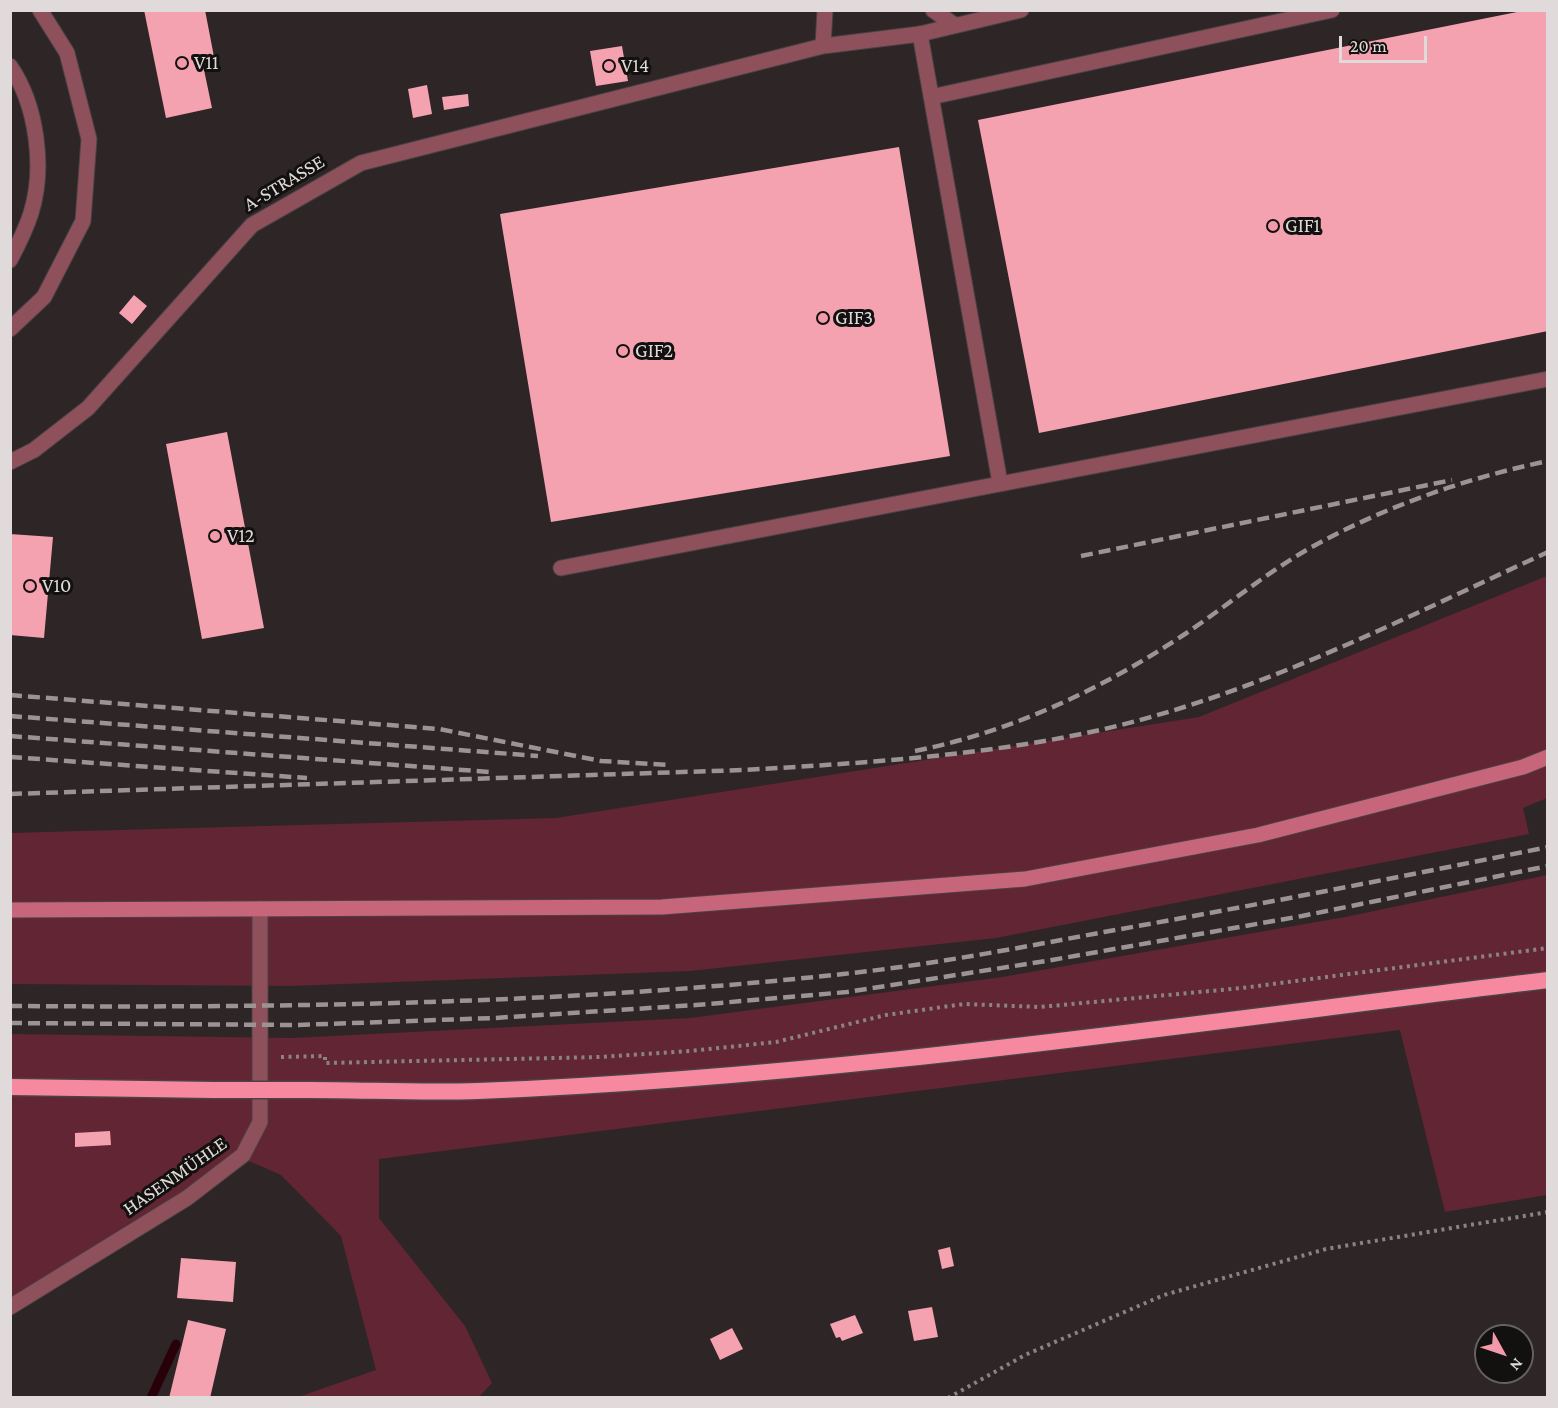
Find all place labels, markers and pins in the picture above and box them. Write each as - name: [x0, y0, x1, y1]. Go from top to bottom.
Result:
- place label: V11: [194, 51, 219, 75]
- place label: V14: [621, 54, 649, 78]
- marker: V11: [175, 56, 189, 70]
- marker: V14: [602, 59, 616, 73]
- place label: GIF1: [1285, 214, 1320, 238]
- marker: GIF1: [1266, 219, 1280, 233]
- place label: GIF3: [835, 306, 873, 330]
- marker: GIF3: [816, 311, 830, 325]
- place label: GIF2: [635, 339, 673, 363]
- marker: GIF2: [616, 344, 630, 358]
- place label: V12: [227, 524, 255, 548]
- marker: V12: [208, 529, 222, 543]
- place label: V10: [42, 574, 71, 598]
- marker: V10: [23, 579, 37, 593]

